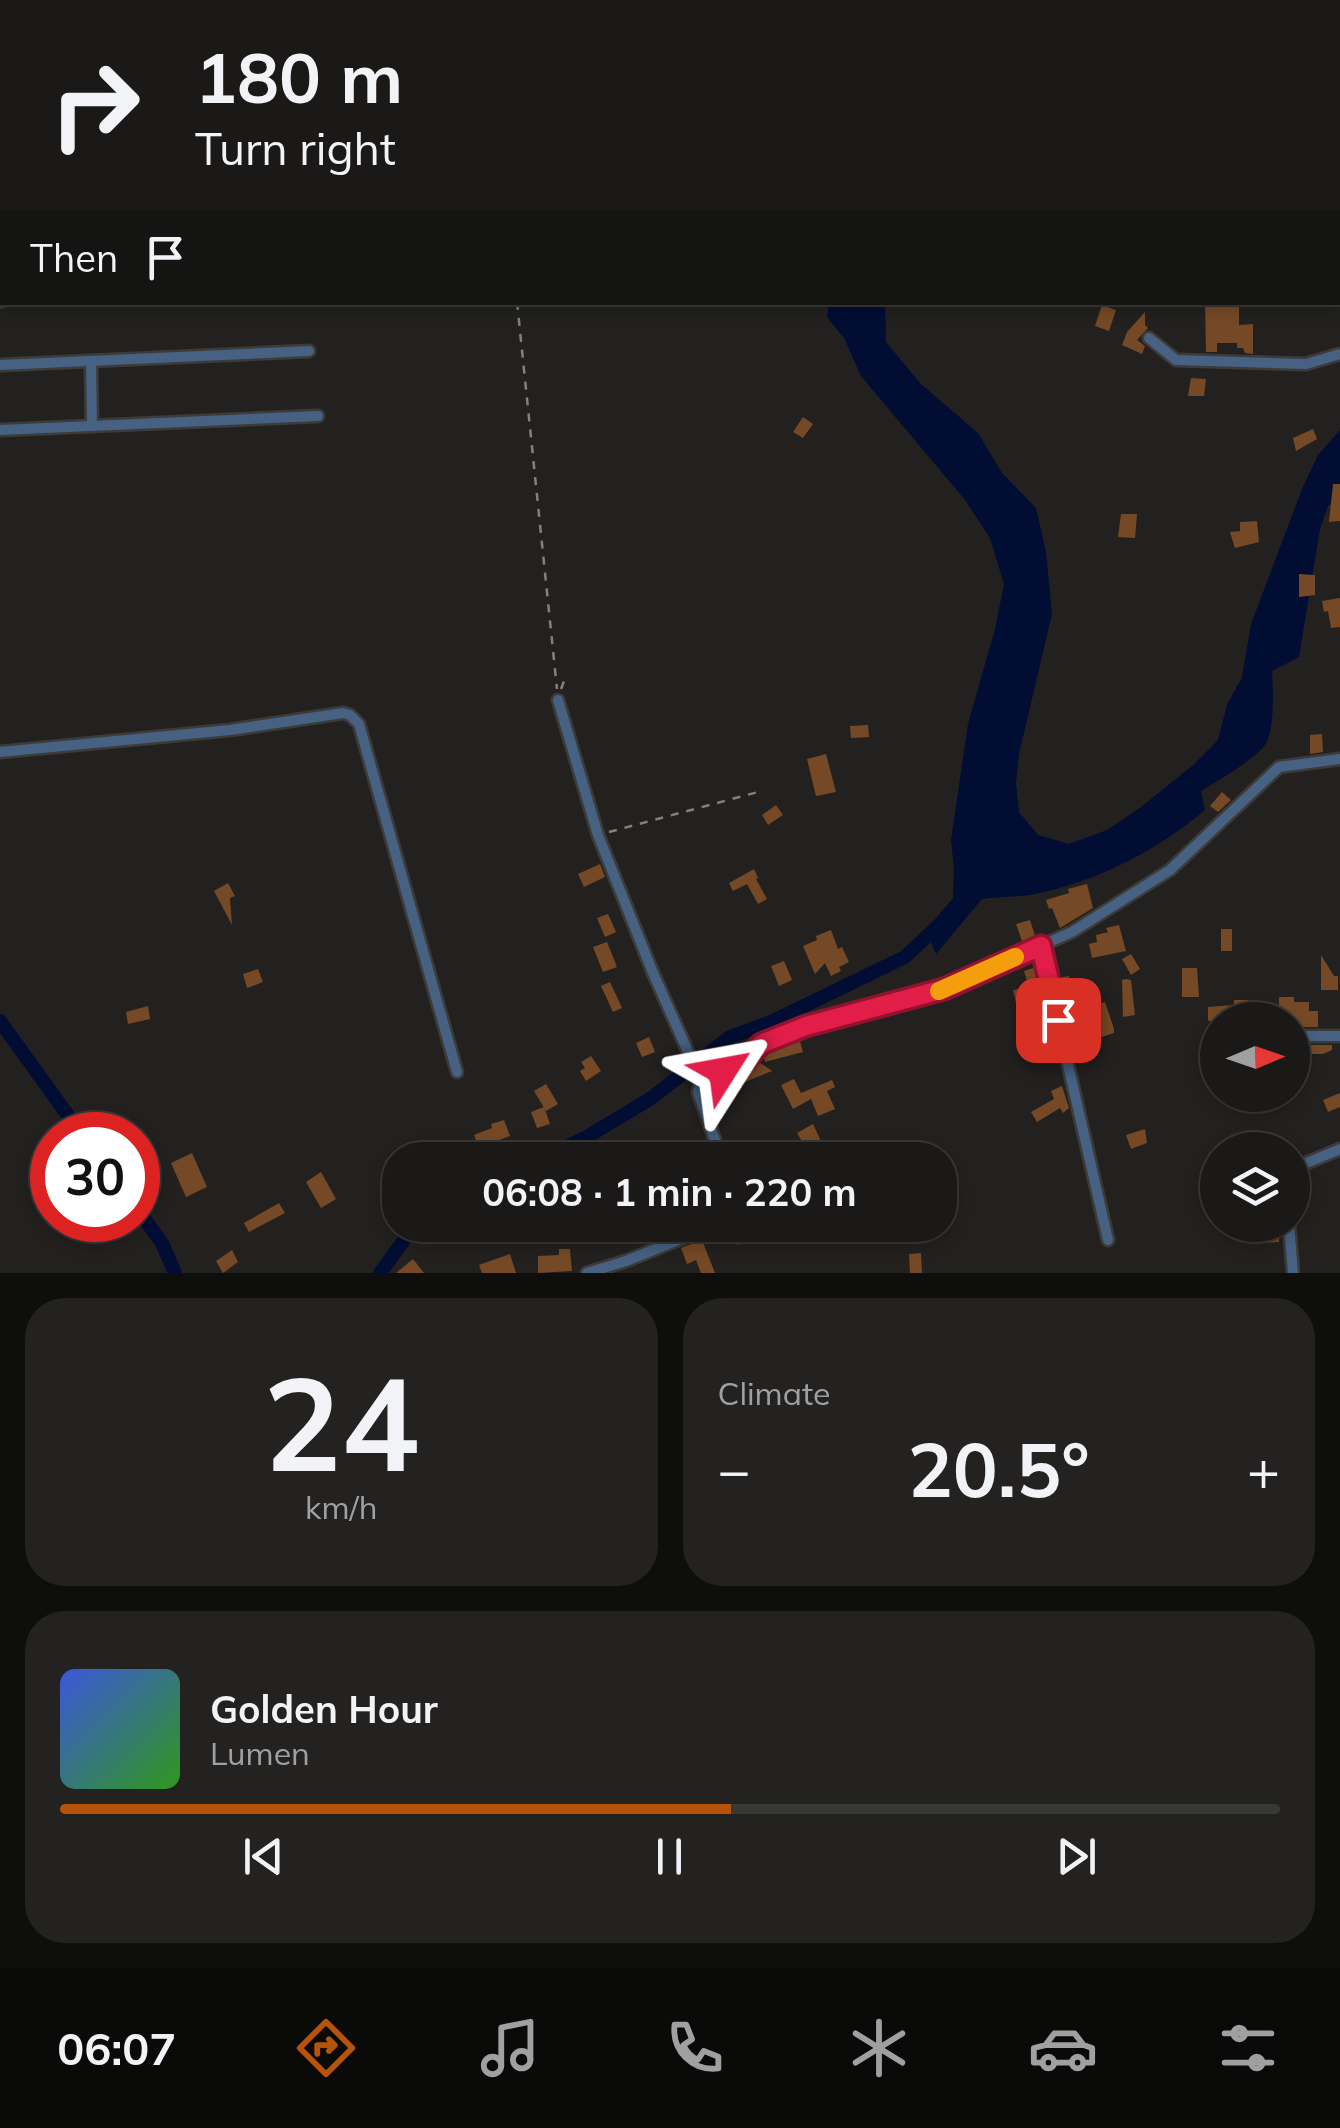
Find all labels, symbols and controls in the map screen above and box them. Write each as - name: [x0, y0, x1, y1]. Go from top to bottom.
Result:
- text: 180 m: [195, 33, 403, 121]
- icon: right: [30, 40, 160, 170]
- text: Turn right: [195, 120, 396, 176]
- icon: arrive: [138, 230, 193, 285]
- text: Then: [30, 234, 118, 282]
- pin: [1016, 978, 1101, 1063]
- icon: arrive: [1031, 993, 1086, 1048]
- north arrow: [1200, 1002, 1310, 1112]
- map controls: [1200, 1002, 1310, 1242]
- position arrow: [671, 1019, 775, 1123]
- speed limit sign: 30: [30, 1112, 160, 1242]
- button: layers: [1200, 1132, 1310, 1242]
- text: 06:08 · 1 min · 220 m: [482, 1168, 857, 1216]
- text: 24: [263, 1340, 419, 1504]
- text: Climate: [718, 1373, 830, 1413]
- text: 20.5°: [908, 1422, 1090, 1516]
- text: −: [718, 1435, 751, 1504]
- text: +: [1247, 1435, 1280, 1504]
- text: km/h: [305, 1487, 377, 1527]
- text: Golden Hour: [210, 1685, 438, 1733]
- text: Lumen: [210, 1733, 310, 1773]
- icon: previous: [236, 1829, 291, 1884]
- icon: pause: [642, 1829, 697, 1884]
- icon: next: [1049, 1829, 1104, 1884]
- icon: directions: [291, 2013, 361, 2083]
- icon: music: [475, 2013, 545, 2083]
- icon: phone: [660, 2013, 730, 2083]
- icon: climate: [844, 2013, 914, 2083]
- icon: car: [1028, 2013, 1098, 2083]
- icon: filters: [1213, 2013, 1283, 2083]
- text: 06:07: [57, 2020, 176, 2076]

